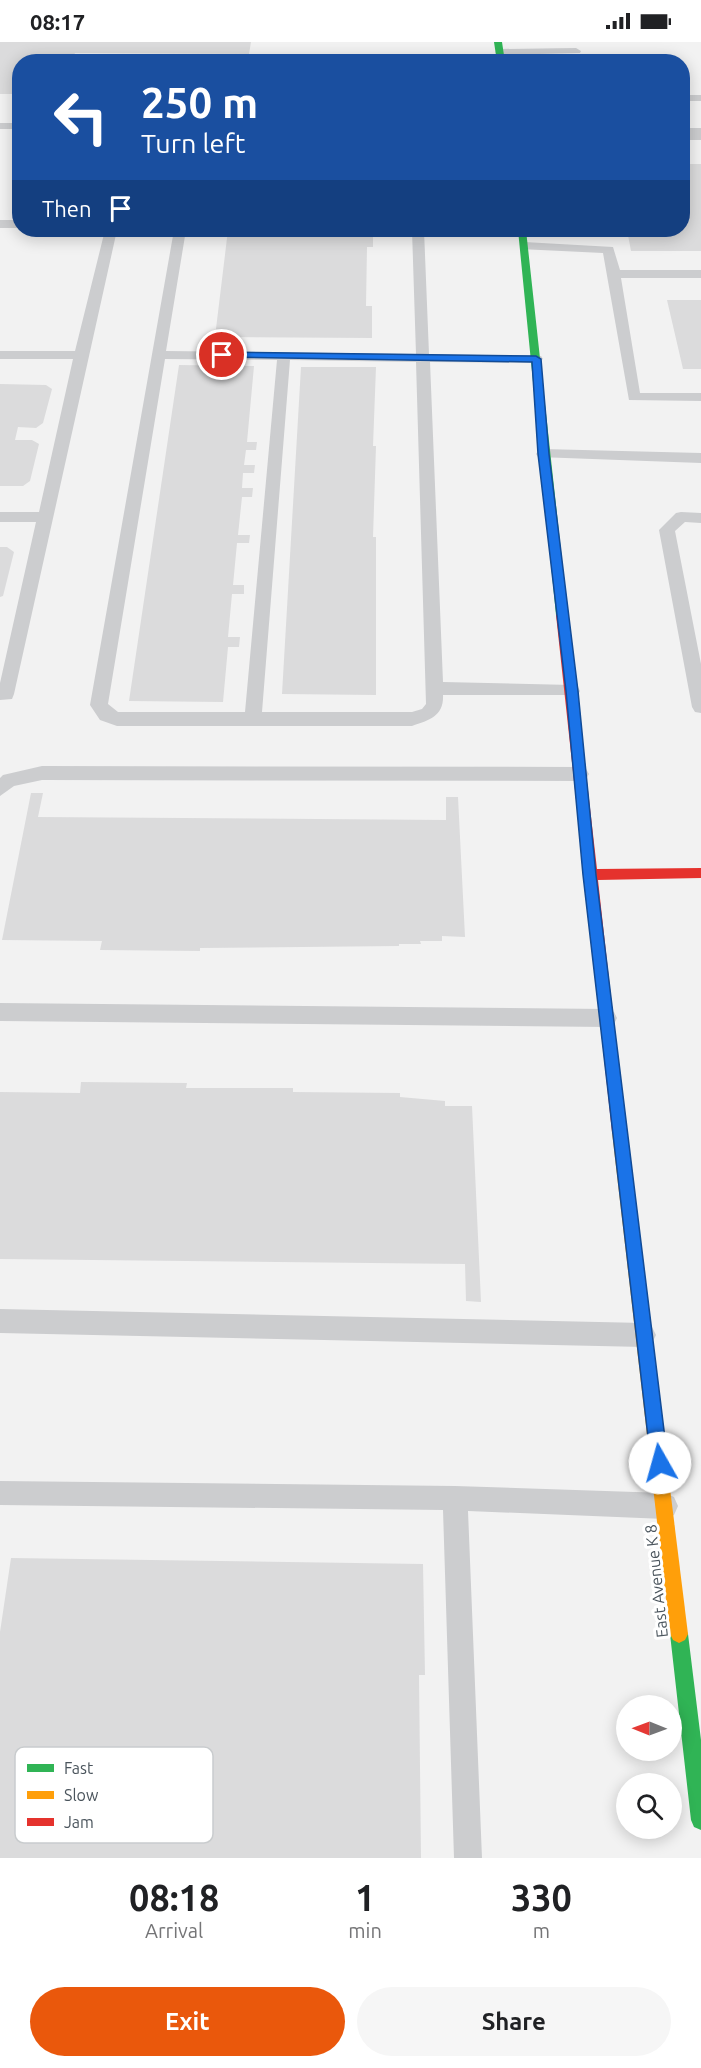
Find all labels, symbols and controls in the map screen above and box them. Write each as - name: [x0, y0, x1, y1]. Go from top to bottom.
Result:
- text: 08:17: [30, 9, 85, 34]
- icon: left: [42, 78, 120, 156]
- text: 250 m: [141, 79, 258, 126]
- text: Turn left: [141, 128, 245, 158]
- icon: arrive: [104, 192, 137, 225]
- text: Then: [42, 196, 92, 221]
- pin: [196, 329, 247, 380]
- icon: arrive: [205, 338, 238, 371]
- position arrow: [628, 1431, 692, 1495]
- street label: East Avenue K 8: [641, 1523, 671, 1639]
- north arrow: [616, 1695, 682, 1761]
- map controls: [616, 1695, 682, 1839]
- legend: [15, 1747, 213, 1843]
- text: Fast: [64, 1759, 94, 1777]
- button: search: [616, 1773, 682, 1839]
- text: Slow: [64, 1786, 99, 1804]
- text: Jam: [64, 1813, 94, 1831]
- text: 08:18: [129, 1877, 219, 1918]
- text: 1: [355, 1877, 375, 1918]
- text: 330: [511, 1877, 572, 1918]
- text: Arrival: [145, 1919, 203, 1942]
- text: min: [348, 1919, 382, 1942]
- text: m: [533, 1919, 550, 1942]
- button: Exit: [30, 1987, 345, 2056]
- button: Share: [357, 1987, 671, 2056]

